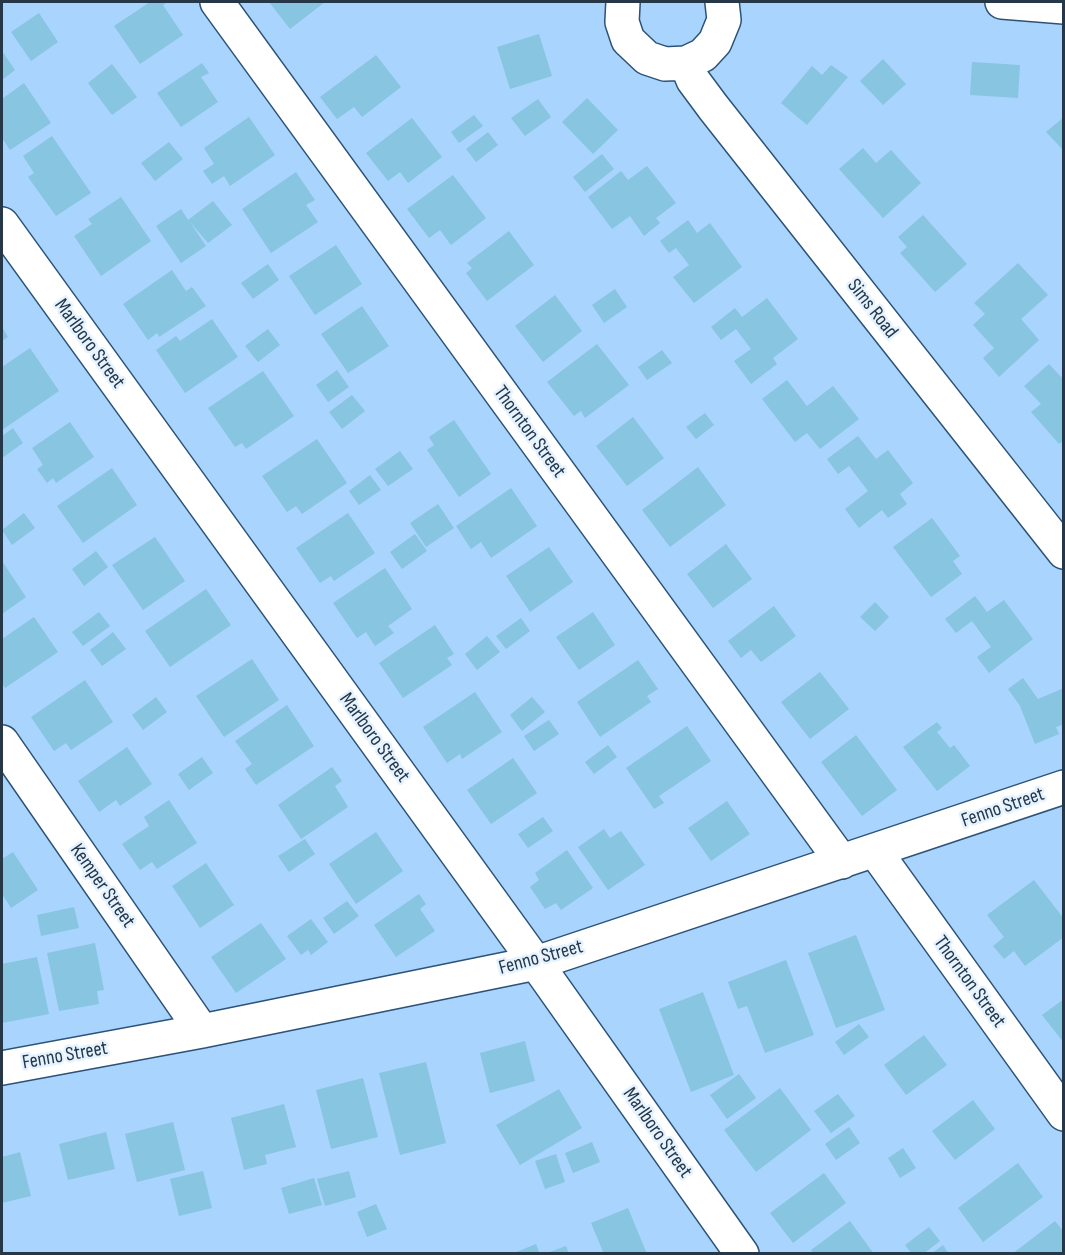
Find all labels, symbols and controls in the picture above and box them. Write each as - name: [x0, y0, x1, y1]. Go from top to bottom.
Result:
- street label: Sims Road: [841, 275, 903, 343]
- street label: Marlboro Street: [49, 295, 129, 393]
- street label: Thornton Street: [488, 381, 570, 483]
- street label: Marlboro Street: [334, 689, 414, 787]
- street label: Fenno Street: [958, 783, 1048, 833]
- street label: Kemper Street: [64, 839, 140, 933]
- street label: Thornton Street: [928, 931, 1010, 1033]
- street label: Fenno Street: [496, 935, 586, 981]
- street label: Fenno Street: [21, 1037, 109, 1075]
- street label: Marlboro Street: [617, 1083, 697, 1183]

